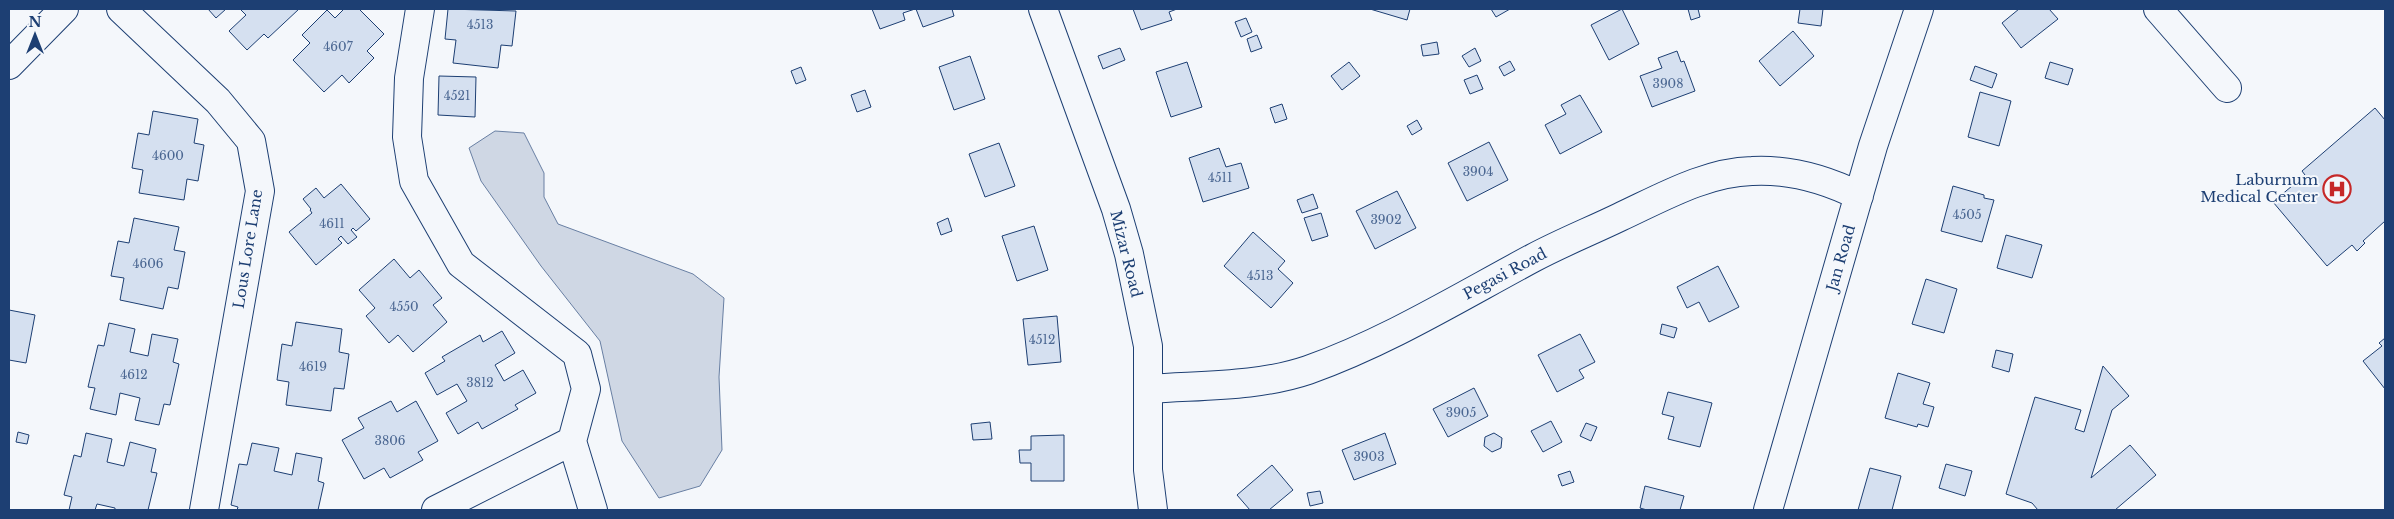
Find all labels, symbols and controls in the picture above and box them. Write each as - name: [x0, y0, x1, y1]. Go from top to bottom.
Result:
- north arrow: [10, 10, 60, 60]
- text: N: [28, 13, 42, 31]
- house number: 4513: [467, 17, 493, 32]
- house number: 4607: [323, 39, 354, 54]
- house number: 3908: [1653, 76, 1683, 91]
- house number: 4521: [444, 88, 470, 103]
- house number: 4600: [152, 148, 184, 163]
- house number: 3904: [1463, 164, 1493, 179]
- house number: 4511: [1208, 170, 1232, 185]
- place label: Laburnum Medical Center: [2200, 170, 2319, 206]
- hospital icon: Laburnum Medical Center: [2322, 174, 2352, 204]
- street label: Lous Lore Lane: [229, 188, 266, 310]
- house number: 4505: [1952, 207, 1982, 222]
- street label: Mizar Road: [1106, 208, 1146, 299]
- house number: 3902: [1370, 212, 1402, 227]
- house number: 4611: [319, 216, 345, 231]
- street label: Jan Road: [1821, 222, 1859, 295]
- street label: Pegasi Road: [1460, 244, 1550, 304]
- house number: 4606: [132, 256, 164, 271]
- house number: 4513: [1247, 268, 1273, 283]
- house number: 4550: [389, 299, 419, 314]
- house number: 4512: [1029, 332, 1055, 347]
- house number: 4619: [299, 359, 327, 374]
- house number: 4612: [120, 367, 148, 382]
- house number: 3812: [466, 375, 494, 390]
- house number: 3905: [1446, 405, 1476, 420]
- house number: 3806: [375, 433, 406, 448]
- house number: 3903: [1353, 449, 1385, 464]

